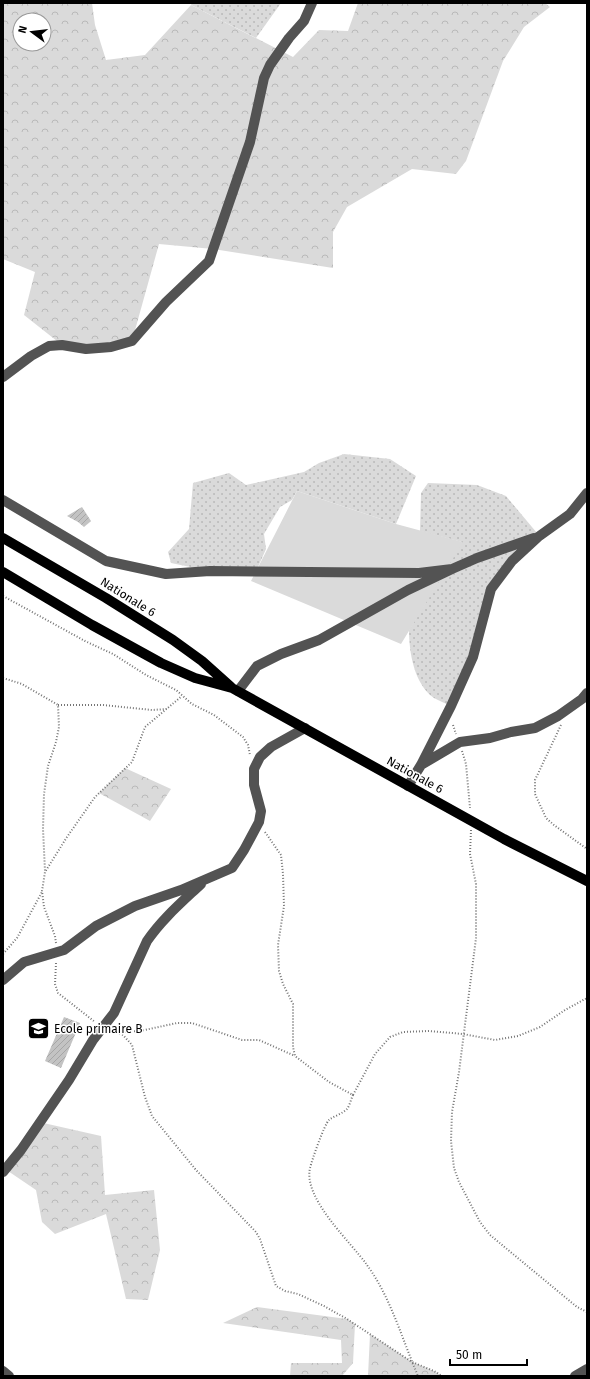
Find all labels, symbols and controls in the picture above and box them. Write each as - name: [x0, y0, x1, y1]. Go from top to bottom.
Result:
- north arrow: [12, 12, 52, 52]
- text: N: [16, 24, 30, 35]
- street label: Nationale 6: [98, 575, 158, 619]
- street label: Nationale 6: [384, 754, 446, 796]
- school or university icon: Ecole primaire B: [25, 1016, 51, 1042]
- place label: Ecole primaire B: [54, 1022, 143, 1036]
- scale bar: [450, 1341, 527, 1367]
- text: 50 m: [456, 1348, 482, 1362]

